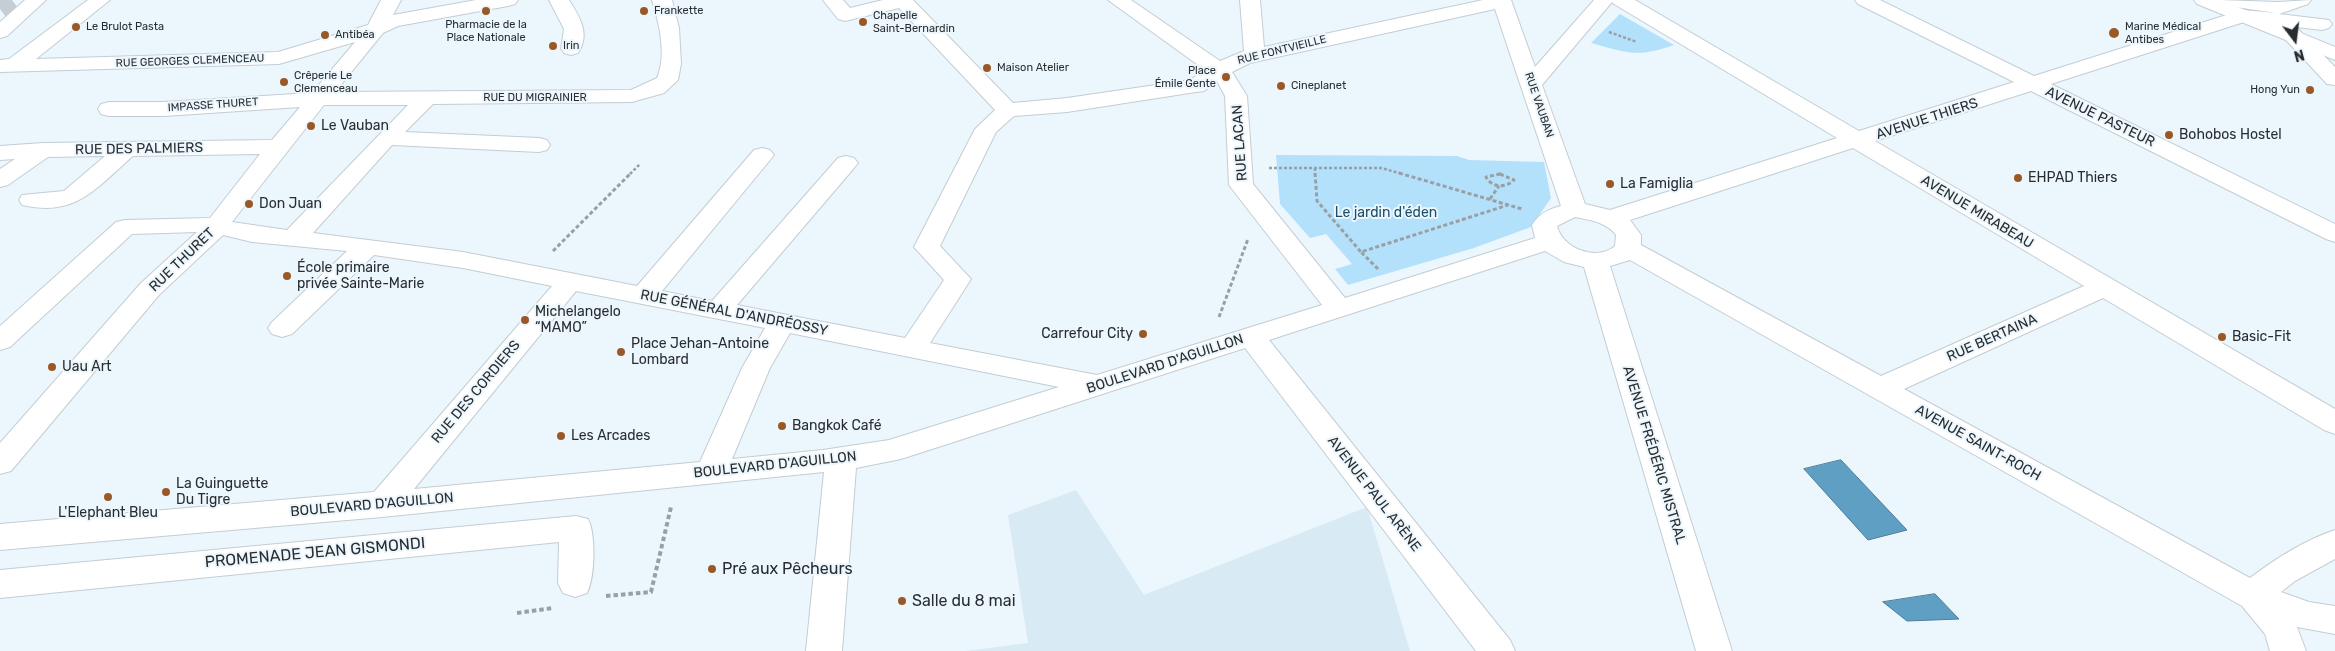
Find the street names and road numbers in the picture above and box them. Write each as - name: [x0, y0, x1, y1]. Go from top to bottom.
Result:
- street label: RUE FONTVIEILLE: [1236, 33, 1328, 67]
- street label: RUE GEORGES CLEMENCEAU: [115, 52, 265, 70]
- street label: RUE VAUBAN: [1522, 71, 1556, 139]
- street label: AVENUE PASTEUR: [2043, 83, 2157, 151]
- street label: RUE DU MIGRAINIER: [483, 91, 587, 105]
- street label: IMPASSE THURET: [167, 95, 259, 115]
- street label: AVENUE THIERS: [1874, 95, 1980, 143]
- street label: RUE LACAN: [1229, 104, 1251, 182]
- street label: RUE DES PALMIERS: [75, 139, 203, 159]
- street label: AVENUE MIRABEAU: [1918, 172, 2036, 252]
- street label: RUE THURET: [146, 225, 218, 295]
- street label: RUE GÉNÉRAL D'ANDRÉOSSY: [639, 287, 829, 339]
- street label: RUE BERTAINA: [1944, 311, 2040, 365]
- street label: BOULEVARD D'AGUILLON: [1084, 331, 1246, 397]
- street label: RUE DES CORDIERS: [428, 337, 524, 447]
- street label: AVENUE FRÉDÉRIC MISTRAL: [1619, 364, 1689, 546]
- street label: AVENUE SAINT-ROCH: [1912, 401, 2044, 485]
- street label: AVENUE PAUL ARÈNE: [1324, 433, 1424, 555]
- street label: BOULEVARD D'AGUILLON: [693, 448, 857, 482]
- street label: BOULEVARD D'AGUILLON: [290, 489, 454, 521]
- street label: PROMENADE JEAN GISMONDI: [204, 534, 426, 572]

